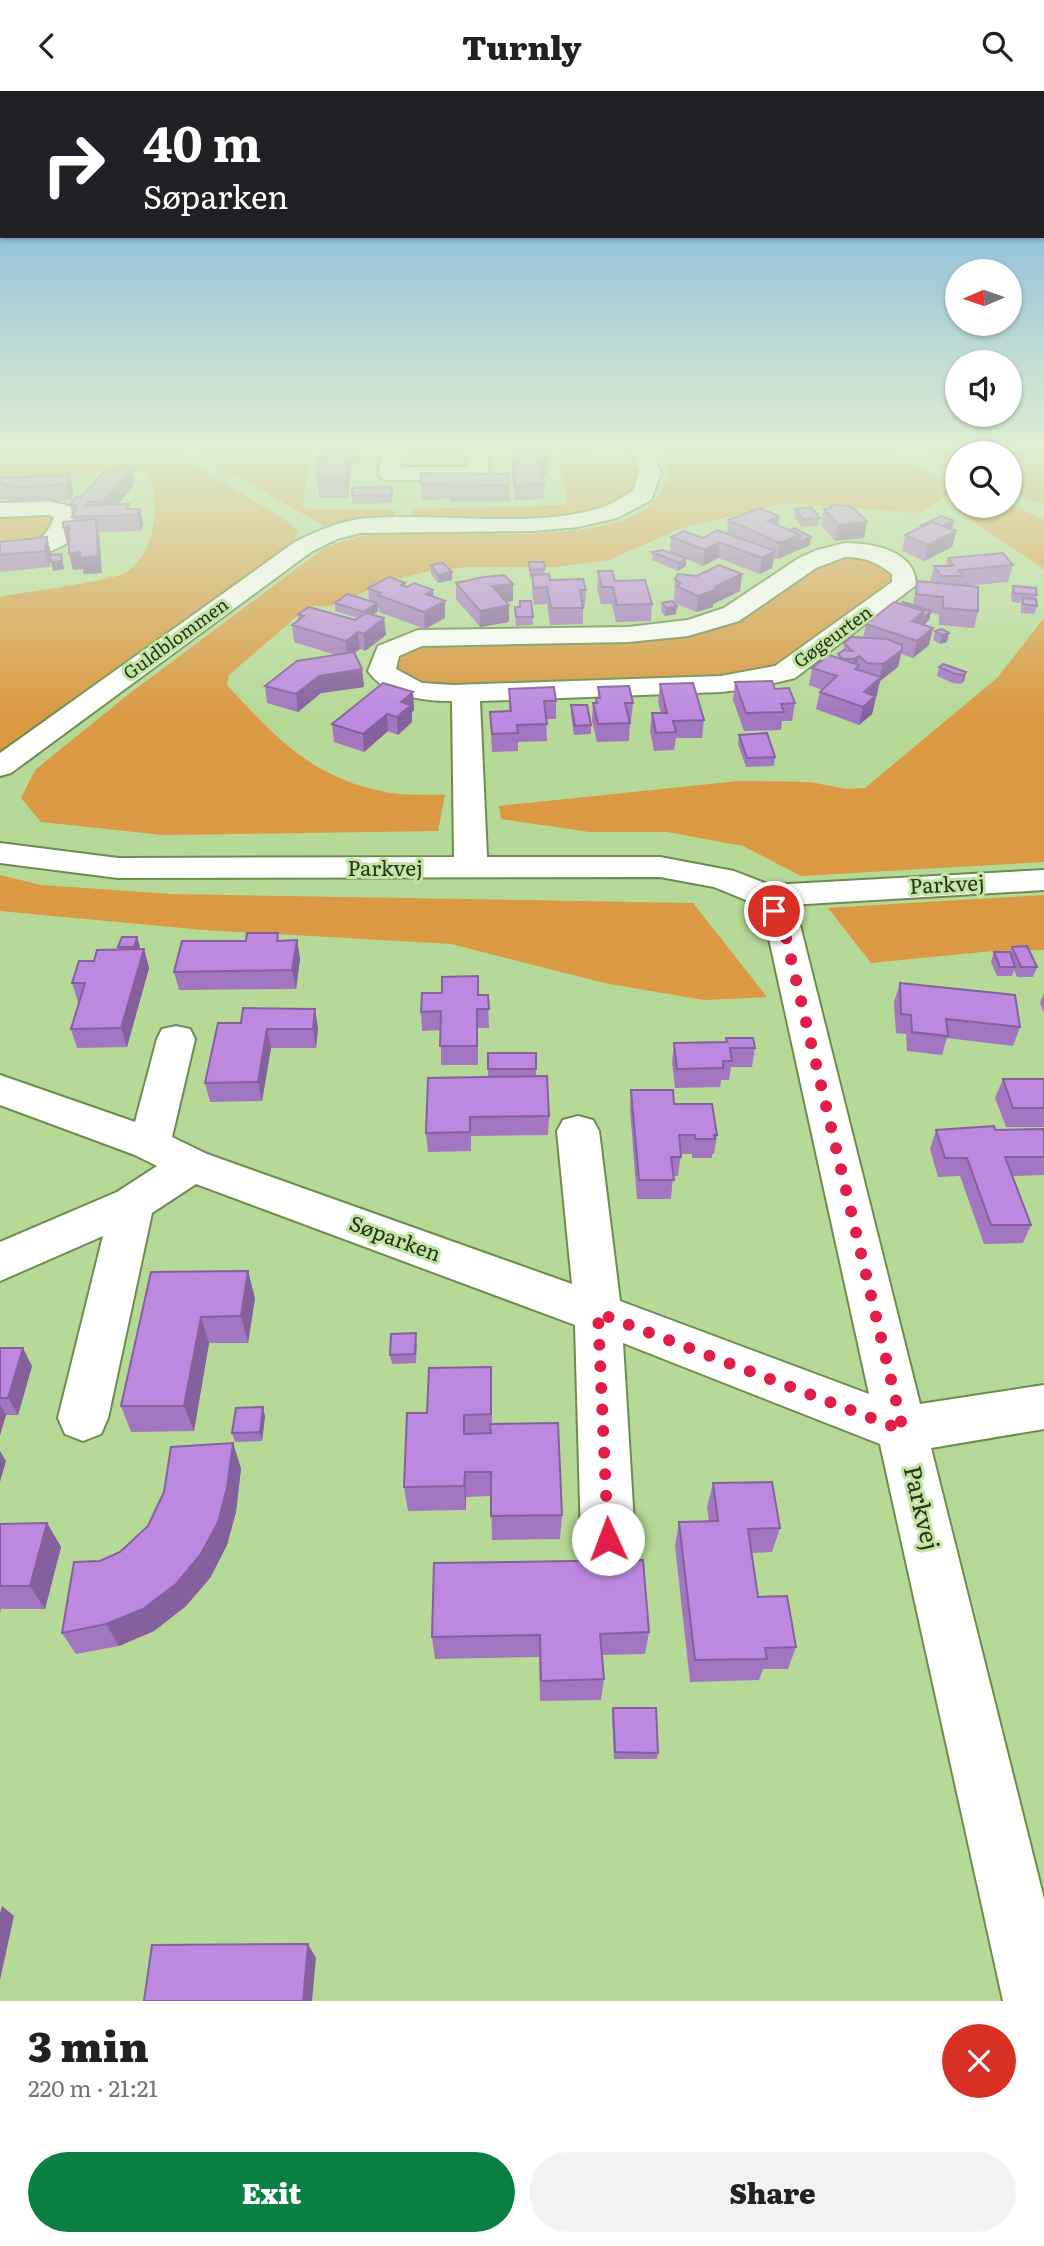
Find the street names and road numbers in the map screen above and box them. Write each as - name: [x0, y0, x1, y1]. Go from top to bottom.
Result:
- street label: Guldblommen: [117, 590, 233, 685]
- street label: Gøgeurten: [787, 598, 877, 674]
- street label: Parkvej: [347, 851, 423, 882]
- street label: Parkvej: [908, 865, 985, 900]
- street label: Søparken: [346, 1206, 446, 1268]
- street label: Parkvej: [897, 1462, 950, 1553]

